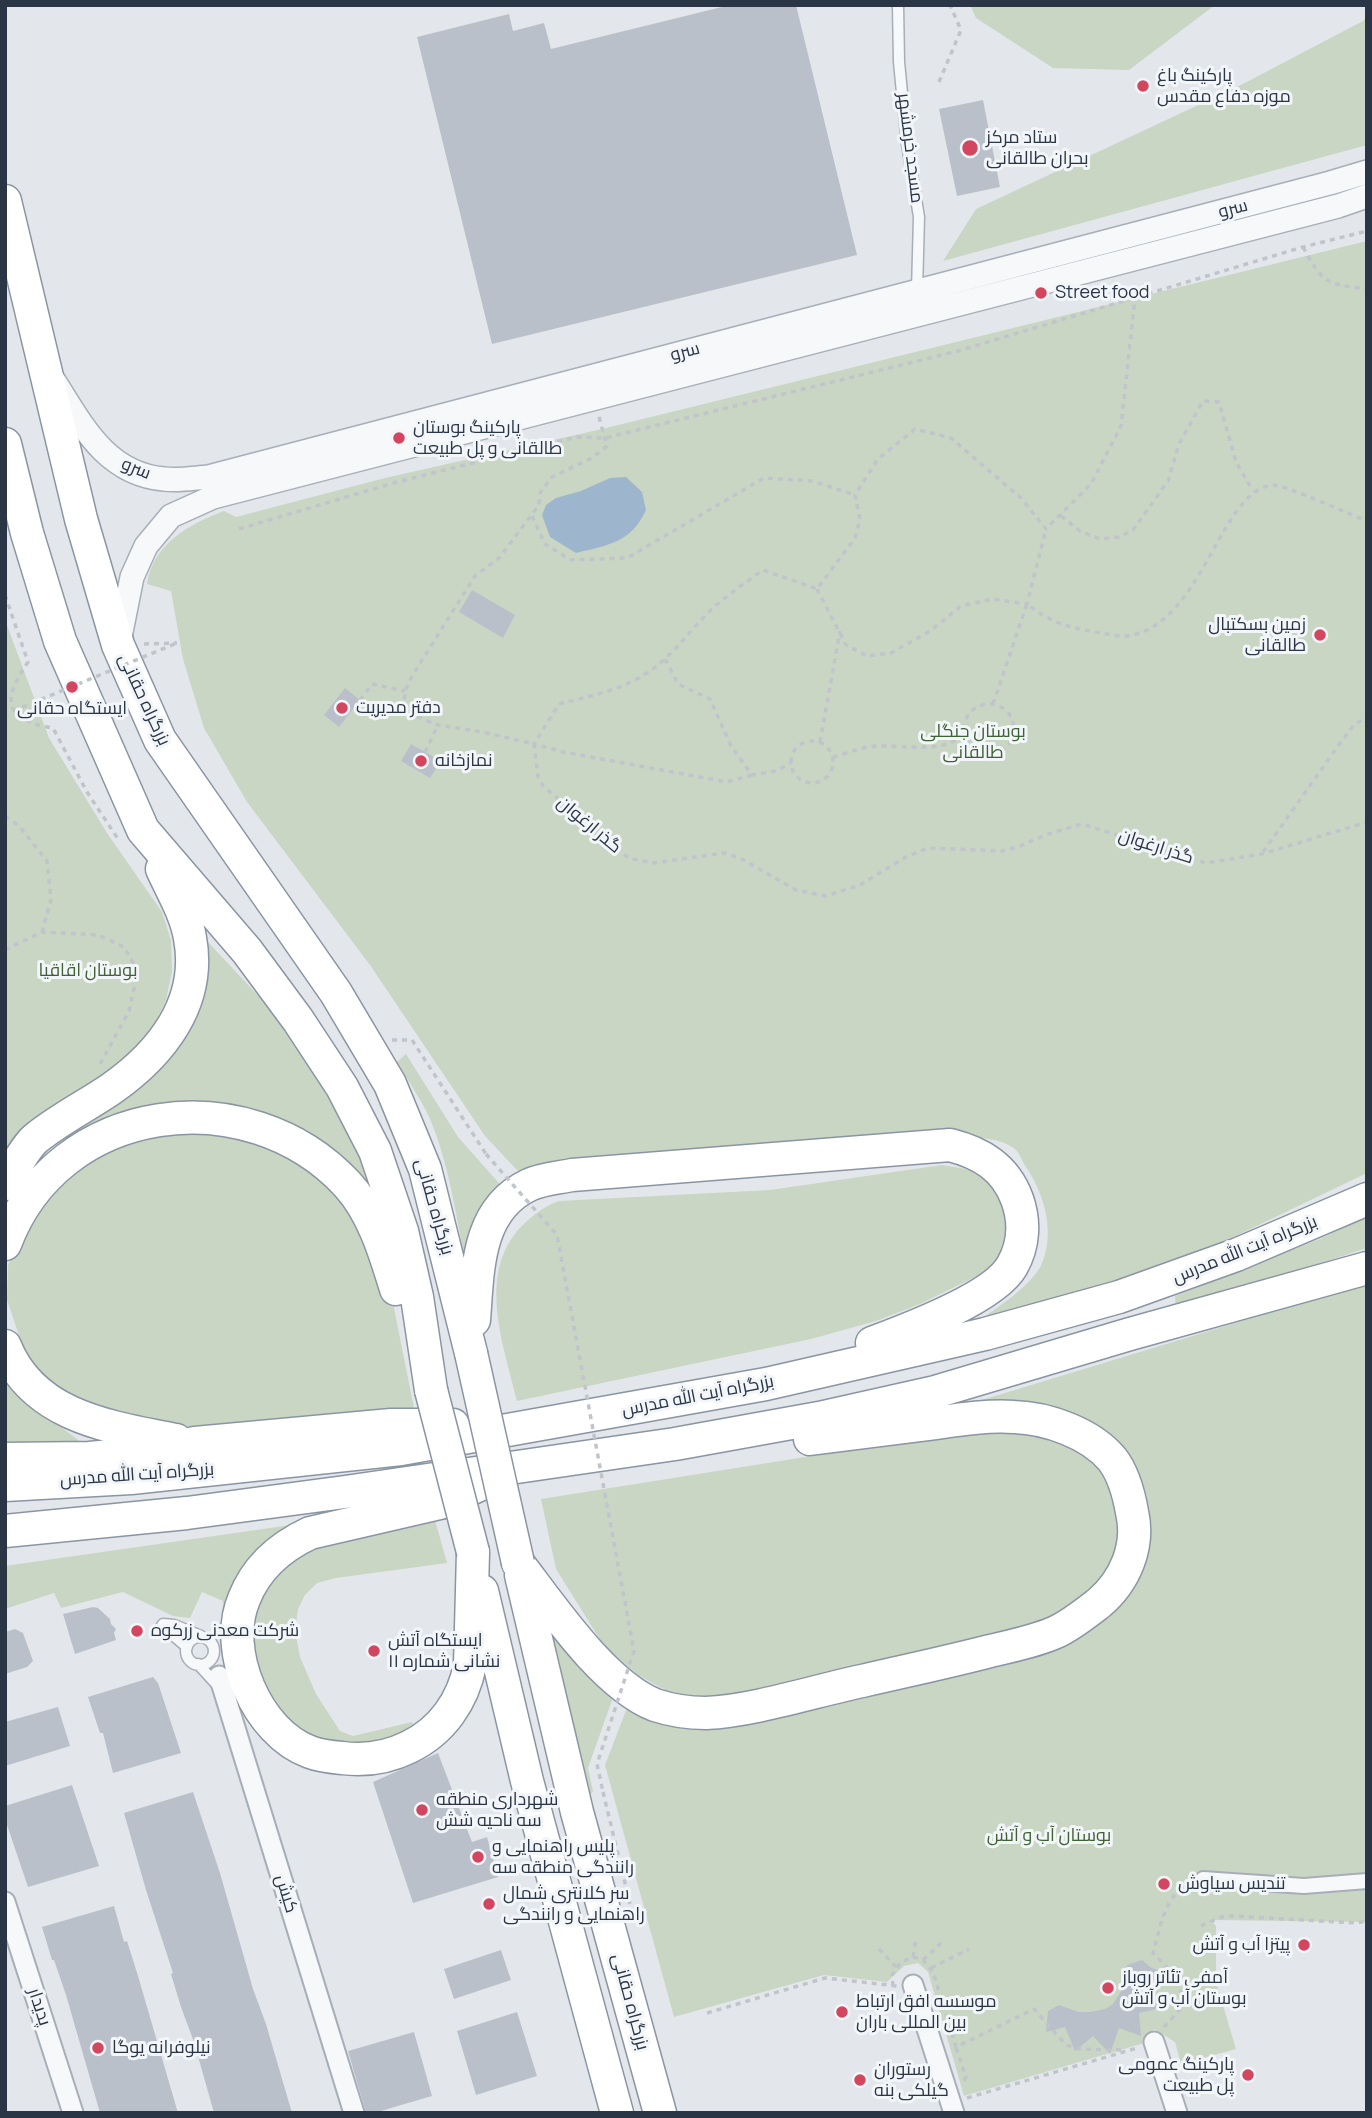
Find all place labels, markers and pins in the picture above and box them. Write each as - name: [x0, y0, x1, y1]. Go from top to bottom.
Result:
- place label: پارکینگ باغ موزه دفاع مقدس: [1157, 65, 1291, 108]
- marker: پارکینگ باغ موزه دفاع مقدس: [1135, 78, 1151, 94]
- place label: ستاد مرکز بحران طالقانی: [986, 127, 1089, 170]
- marker: ستاد مرکز بحران طالقانی: [960, 138, 980, 158]
- place label: Street food: [1055, 282, 1149, 304]
- marker: Street food: [1033, 285, 1049, 301]
- place label: پارکینگ بوستان طالقانی و پل طبیعت: [413, 417, 562, 460]
- marker: پارکینگ بوستان طالقانی و پل طبیعت: [391, 430, 407, 446]
- place label: زمین بسکتبال طالقانی: [1208, 614, 1306, 656]
- marker: زمین بسکتبال طالقانی: [1312, 627, 1328, 643]
- marker: ایستگاه حقانی: [64, 679, 80, 695]
- place label: دفتر مدیریت: [356, 697, 441, 719]
- place label: ایستگاه حقانی: [17, 698, 127, 720]
- marker: دفتر مدیریت: [334, 700, 350, 716]
- place label: نمازخانه: [435, 750, 493, 772]
- marker: نمازخانه: [413, 753, 429, 769]
- place label: شرکت معدنی زرکوه: [151, 1620, 299, 1642]
- marker: شرکت معدنی زرکوه: [129, 1623, 145, 1639]
- place label: ایستگاه آتش نشانی شماره ۱۱: [388, 1630, 500, 1672]
- marker: ایستگاه آتش نشانی شماره ۱۱: [366, 1643, 382, 1659]
- place label: شهرداری منطقه سه ناحیه شش: [436, 1789, 558, 1832]
- marker: شهرداری منطقه سه ناحیه شش: [414, 1802, 430, 1818]
- place label: پلیس راهنمایی و رانندگی منطقه سه: [492, 1836, 634, 1878]
- marker: پلیس راهنمایی و رانندگی منطقه سه: [470, 1849, 486, 1865]
- place label: تندیس سیاوش: [1178, 1873, 1286, 1895]
- marker: تندیس سیاوش: [1156, 1876, 1172, 1892]
- place label: سر کلانتری شمال راهنمایی و رانندگی: [503, 1883, 645, 1926]
- marker: سر کلانتری شمال راهنمایی و رانندگی: [481, 1896, 497, 1912]
- place label: پیتزا آب و آتش: [1193, 1934, 1290, 1956]
- marker: پیتزا آب و آتش: [1296, 1937, 1312, 1953]
- place label: آمفی تئاتر روباز بوستان آب و آتش: [1122, 1967, 1246, 2010]
- marker: آمفی تئاتر روباز بوستان آب و آتش: [1100, 1980, 1116, 1996]
- place label: موسسه افق ارتباط بین المللی باران: [856, 1991, 997, 2034]
- marker: موسسه افق ارتباط بین المللی باران: [834, 2004, 850, 2020]
- place label: نیلوفرانه یوگا: [112, 2037, 211, 2059]
- marker: نیلوفرانه یوگا: [90, 2040, 106, 2056]
- place label: پارکینگ عمومی پل طبیعت: [1118, 2054, 1234, 2096]
- place label: رستوران گیلکی بنه: [874, 2059, 949, 2102]
- marker: پارکینگ عمومی پل طبیعت: [1240, 2067, 1256, 2083]
- marker: رستوران گیلکی بنه: [852, 2072, 868, 2088]

